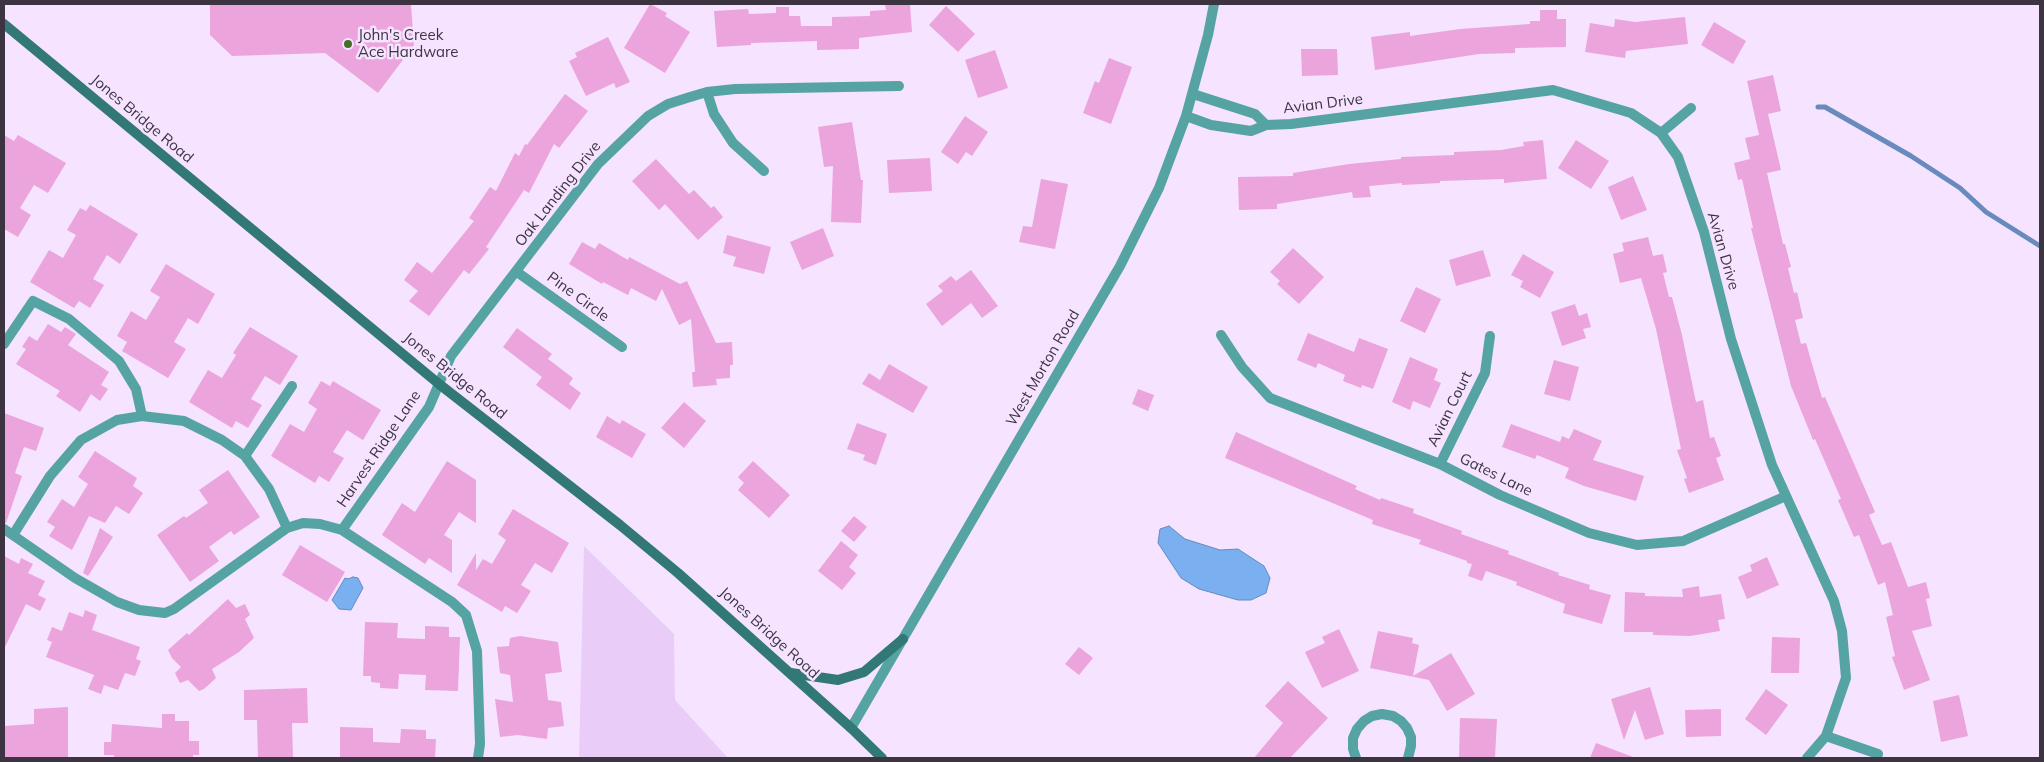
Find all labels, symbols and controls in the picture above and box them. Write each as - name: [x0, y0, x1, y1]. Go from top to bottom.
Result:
- place label: John's Creek Ace Hardware: [358, 26, 459, 61]
- marker: John's Creek Ace Hardware: [342, 38, 354, 50]
- street label: Jones Bridge Road: [87, 71, 197, 167]
- street label: Avian Drive: [1282, 90, 1364, 118]
- street label: Oak Landing Drive: [511, 138, 605, 250]
- street label: Avian Drive: [1703, 210, 1743, 292]
- street label: Pine Circle: [543, 268, 613, 326]
- street label: West Morton Road: [1002, 307, 1084, 429]
- street label: Jones Bridge Road: [400, 329, 510, 423]
- street label: Avian Court: [1424, 368, 1476, 450]
- street label: Harvest Ridge Lane: [333, 387, 425, 511]
- street label: Gates Lane: [1457, 450, 1535, 500]
- street label: Jones Bridge Road: [715, 584, 823, 682]

